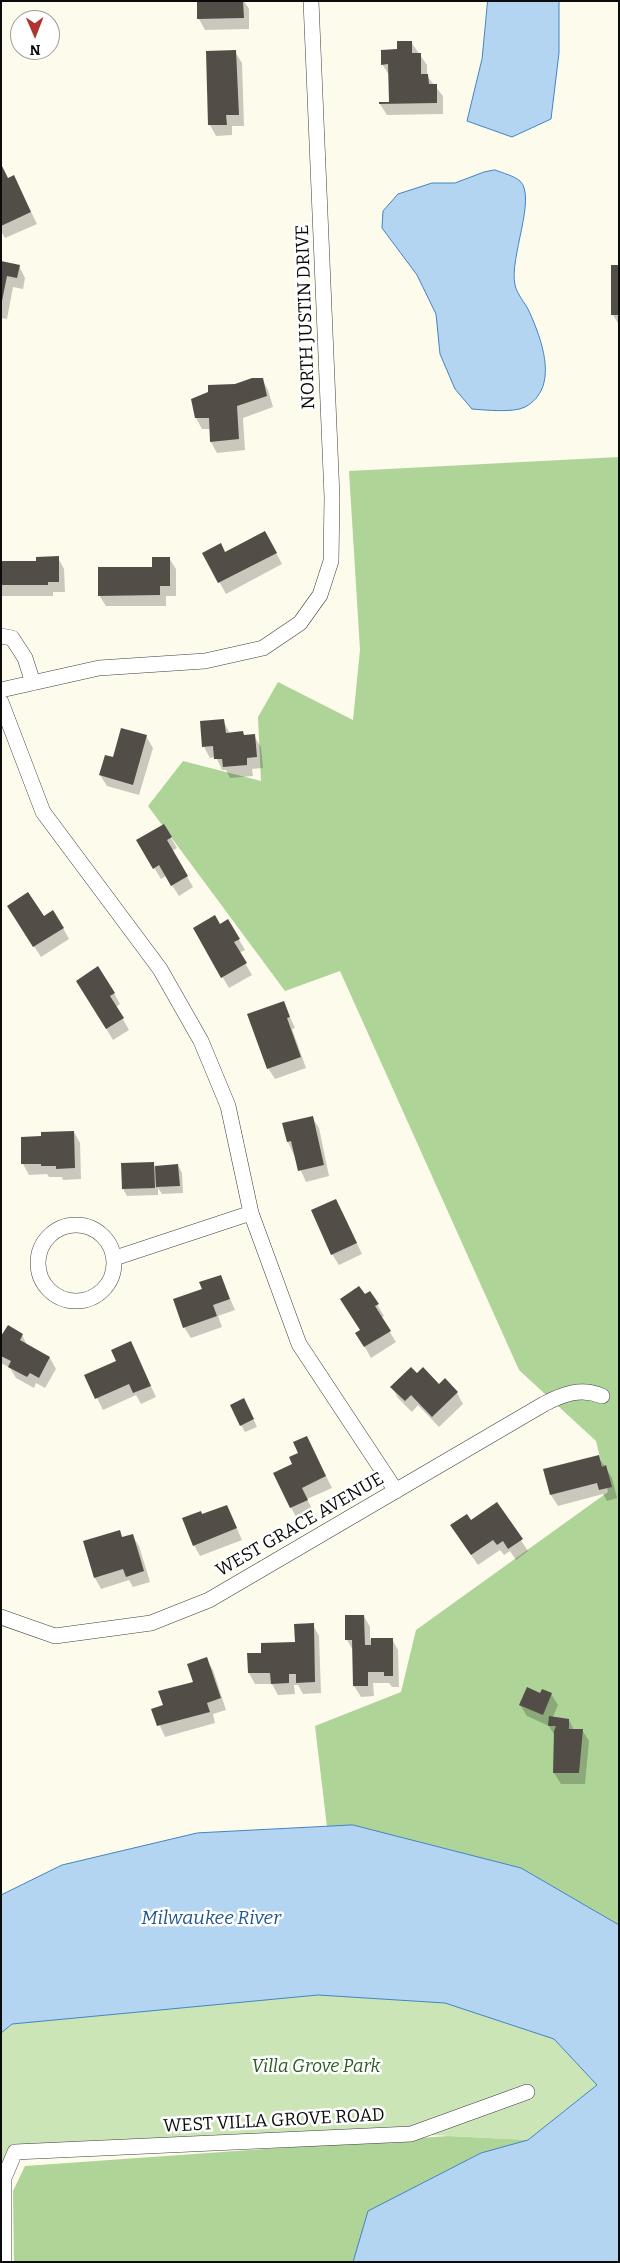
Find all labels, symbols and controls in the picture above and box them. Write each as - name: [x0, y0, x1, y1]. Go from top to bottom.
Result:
- north arrow: [10, 10, 60, 60]
- text: N: [30, 41, 41, 58]
- street label: NORTH JUSTIN DRIVE: [292, 224, 320, 410]
- street label: WEST GRACE AVENUE: [212, 1468, 388, 1582]
- water label: Milwaukee River: [141, 1908, 281, 1930]
- park label: Villa Grove Park: [252, 2056, 380, 2078]
- street label: WEST VILLA GROVE ROAD: [163, 2104, 385, 2138]

